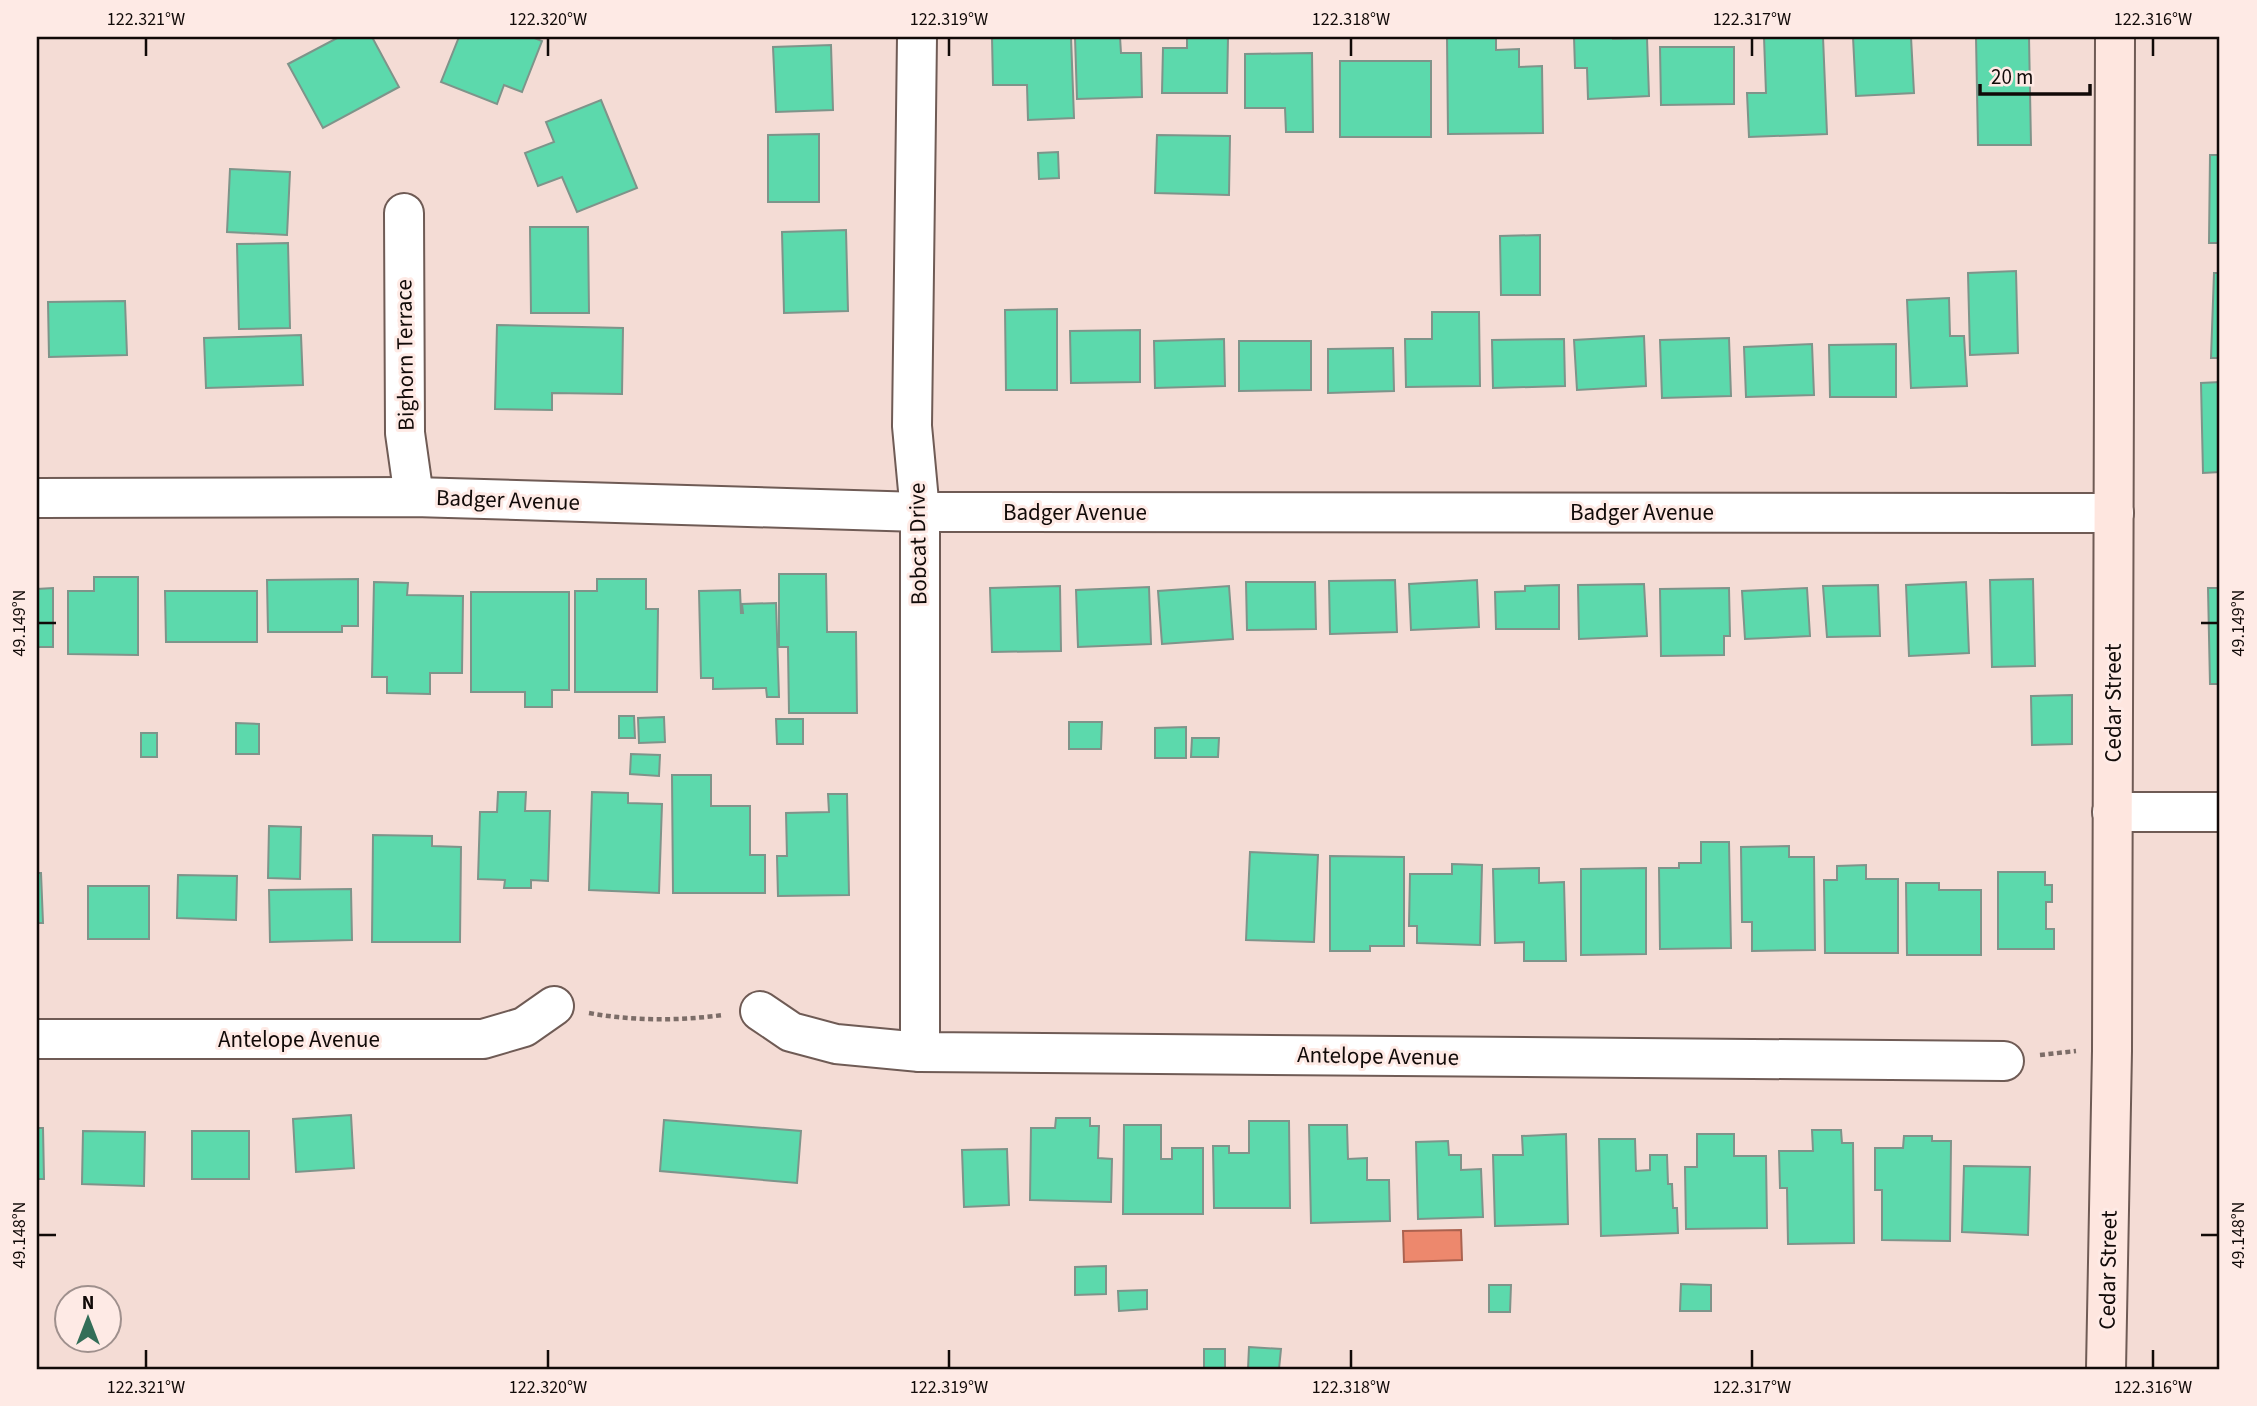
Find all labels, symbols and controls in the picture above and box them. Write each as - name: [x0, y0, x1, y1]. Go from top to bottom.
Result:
- text: 122.321°W: [107, 7, 185, 32]
- text: 122.320°W: [509, 7, 587, 32]
- text: 122.319°W: [910, 7, 988, 32]
- text: 122.318°W: [1312, 7, 1390, 32]
- text: 122.317°W: [1713, 7, 1791, 32]
- text: 122.316°W: [2114, 7, 2192, 32]
- scale bar: [1980, 52, 2091, 96]
- text: 20 m: [1991, 62, 2033, 92]
- street label: Bighorn Terrace: [387, 279, 423, 431]
- street label: Badger Avenue: [435, 481, 581, 519]
- street label: Bobcat Drive: [900, 482, 936, 606]
- street label: Badger Avenue: [1003, 496, 1147, 529]
- street label: Badger Avenue: [1570, 496, 1714, 529]
- text: 49.149°N: [7, 590, 32, 656]
- text: 49.149°N: [2226, 590, 2251, 656]
- street label: Cedar Street: [2097, 643, 2130, 763]
- street label: Antelope Avenue: [218, 1023, 380, 1056]
- street label: Antelope Avenue: [1297, 1038, 1459, 1074]
- text: 49.148°N: [7, 1202, 32, 1268]
- text: 49.148°N: [2226, 1202, 2251, 1268]
- street label: Cedar Street: [2090, 1210, 2126, 1330]
- north arrow: [52, 1284, 122, 1354]
- text: N: [82, 1290, 94, 1317]
- text: 122.321°W: [107, 1375, 185, 1400]
- text: 122.320°W: [509, 1375, 587, 1400]
- text: 122.319°W: [910, 1375, 988, 1400]
- text: 122.318°W: [1312, 1375, 1390, 1400]
- text: 122.317°W: [1713, 1375, 1791, 1400]
- text: 122.316°W: [2114, 1375, 2192, 1400]

